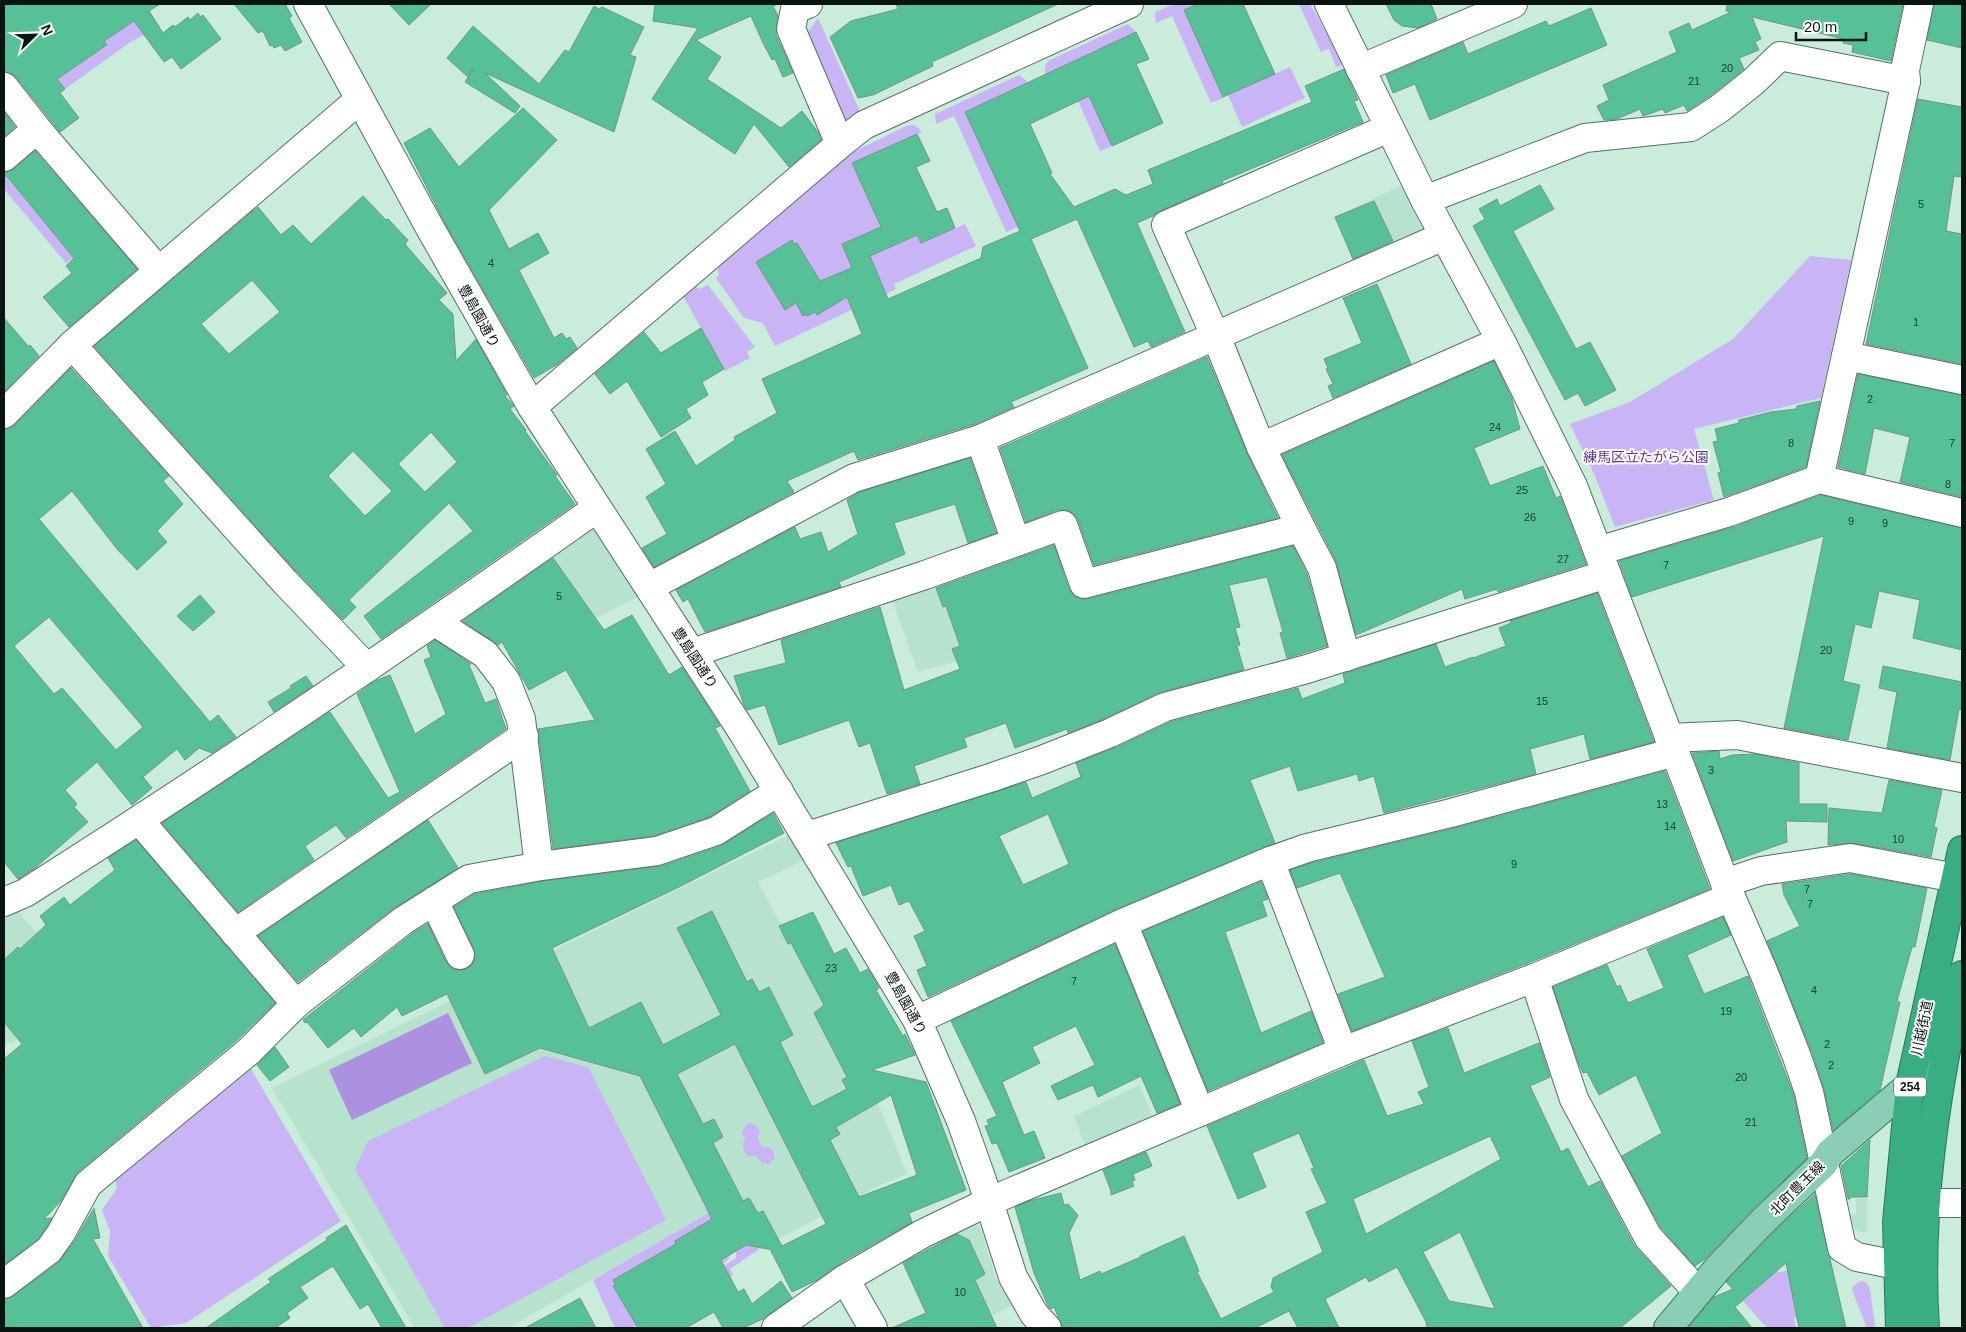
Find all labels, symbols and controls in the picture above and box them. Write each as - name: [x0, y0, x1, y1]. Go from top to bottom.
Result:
- north arrow: [10, 10, 60, 60]
- scale bar: [1796, 10, 1866, 42]
- text: 20 m: [1804, 18, 1837, 35]
- text: N: [38, 22, 56, 38]
- house number: 20: [1721, 62, 1733, 74]
- house number: 21: [1688, 75, 1700, 87]
- house number: 5: [1918, 198, 1924, 210]
- house number: 4: [488, 257, 494, 269]
- street label: 豊島園通り: [455, 282, 503, 350]
- house number: 1: [1913, 316, 1919, 328]
- house number: 2: [1867, 393, 1873, 405]
- house number: 24: [1489, 421, 1501, 433]
- house number: 8: [1788, 437, 1794, 449]
- house number: 7: [1949, 437, 1955, 449]
- park label: 練馬区立たがら公園: [1583, 449, 1709, 465]
- house number: 8: [1945, 478, 1951, 490]
- house number: 25: [1516, 484, 1528, 496]
- house number: 26: [1524, 511, 1536, 523]
- house number: 9: [1848, 515, 1854, 527]
- house number: 9: [1882, 517, 1888, 529]
- house number: 27: [1557, 553, 1569, 565]
- house number: 7: [1663, 559, 1669, 571]
- house number: 5: [556, 590, 562, 602]
- street label: 豊島園通り: [669, 624, 721, 692]
- house number: 20: [1820, 644, 1832, 656]
- house number: 15: [1536, 695, 1548, 707]
- house number: 3: [1708, 764, 1714, 776]
- house number: 13: [1656, 798, 1668, 810]
- house number: 14: [1664, 820, 1676, 832]
- house number: 10: [1892, 833, 1904, 845]
- house number: 9: [1511, 858, 1517, 870]
- house number: 7: [1804, 883, 1810, 895]
- house number: 7: [1807, 898, 1813, 910]
- house number: 23: [825, 962, 837, 974]
- street label: 豊島園通り: [882, 969, 930, 1037]
- house number: 7: [1071, 975, 1077, 987]
- house number: 4: [1811, 984, 1817, 996]
- street label: 川越街道: [1908, 999, 1936, 1057]
- house number: 19: [1720, 1005, 1732, 1017]
- house number: 2: [1824, 1038, 1830, 1050]
- house number: 2: [1828, 1059, 1834, 1071]
- house number: 20: [1735, 1071, 1747, 1083]
- road number: 254: [1894, 1078, 1926, 1096]
- house number: 21: [1745, 1116, 1757, 1128]
- street label: 北町豊玉線: [1767, 1158, 1827, 1218]
- house number: 10: [954, 1286, 966, 1298]

